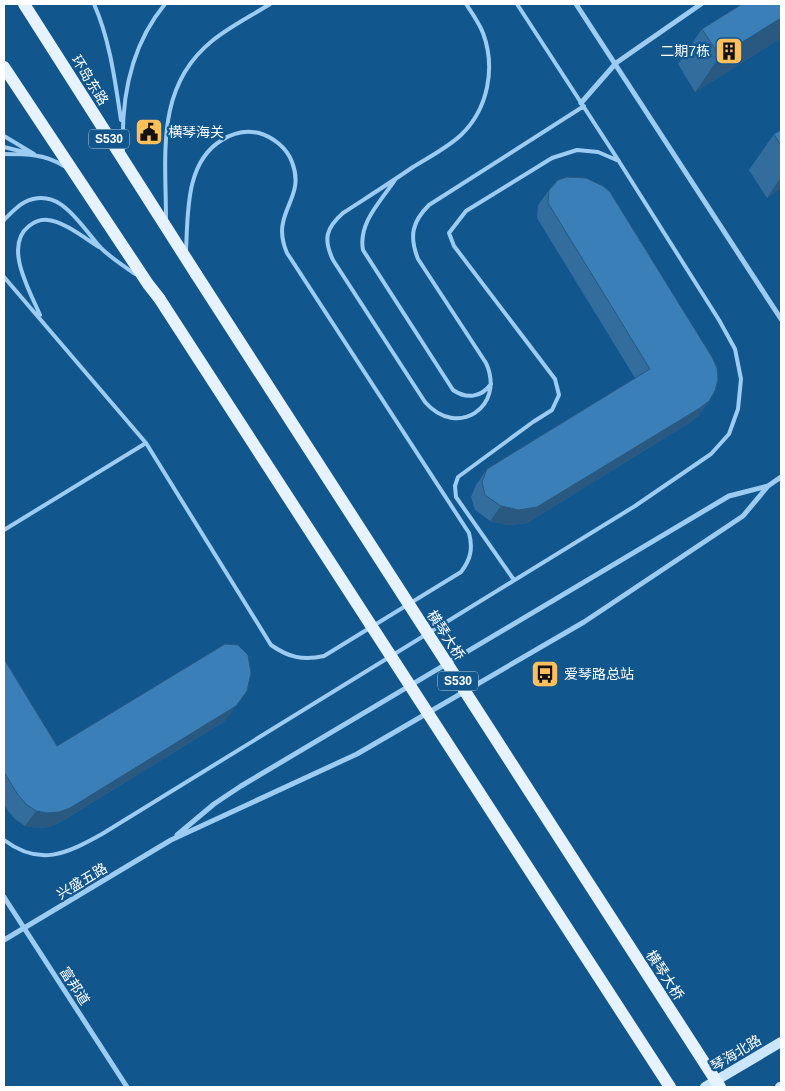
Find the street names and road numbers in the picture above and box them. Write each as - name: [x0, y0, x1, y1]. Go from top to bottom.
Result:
- street label: 环岛东路: [68, 52, 112, 108]
- road number: S530: [89, 130, 129, 148]
- street label: 横琴大桥: [424, 607, 468, 663]
- road number: S530: [438, 671, 478, 690]
- street label: 兴盛五路: [54, 860, 110, 902]
- street label: 横琴大桥: [643, 947, 687, 1003]
- street label: 富邦道: [57, 964, 93, 1008]
- street label: 琴海北路: [708, 1032, 764, 1074]

